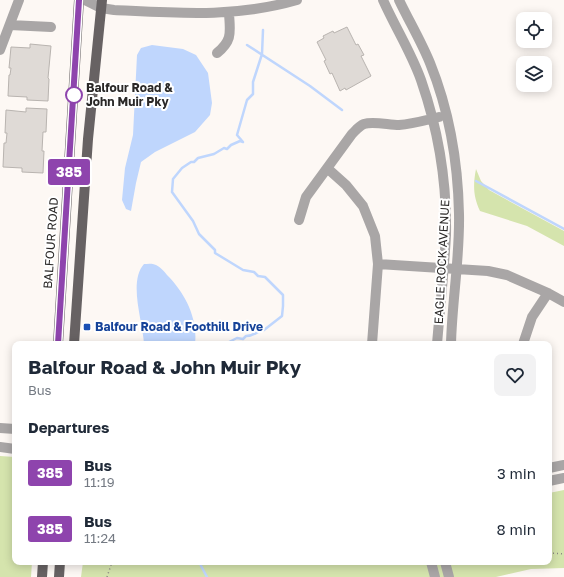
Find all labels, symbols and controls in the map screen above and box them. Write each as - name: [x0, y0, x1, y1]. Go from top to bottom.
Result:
- map controls: [516, 12, 552, 92]
- button: locate: [516, 12, 552, 48]
- button: layers: [516, 56, 552, 92]
- place label: Balfour Road & John Muir Pky: [86, 80, 173, 109]
- marker: Balfour Road & John Muir Pky: [65, 86, 83, 104]
- line badge: 385: [46, 159, 92, 185]
- text: 385: [56, 163, 82, 180]
- street label: BALFOUR ROAD: [40, 197, 61, 289]
- street label: EAGLE ROCK AVENUE: [431, 199, 452, 325]
- place label: Balfour Road & Foothill Drive: [95, 319, 263, 334]
- marker: Balfour Road & Foothill Drive: [82, 322, 92, 332]
- button: heart: [494, 354, 536, 396]
- text: Balfour Road & John Muir Pky: [28, 355, 301, 378]
- text: Bus: [28, 382, 51, 398]
- text: Departures: [28, 418, 109, 436]
- text: Bus: [84, 456, 112, 474]
- text: 385: [37, 464, 63, 481]
- text: 3 min: [497, 464, 536, 482]
- text: 11:19: [84, 474, 115, 490]
- text: Bus: [84, 512, 112, 530]
- text: 385: [37, 520, 63, 537]
- text: 8 min: [497, 520, 536, 538]
- text: 11:24: [84, 530, 116, 546]

